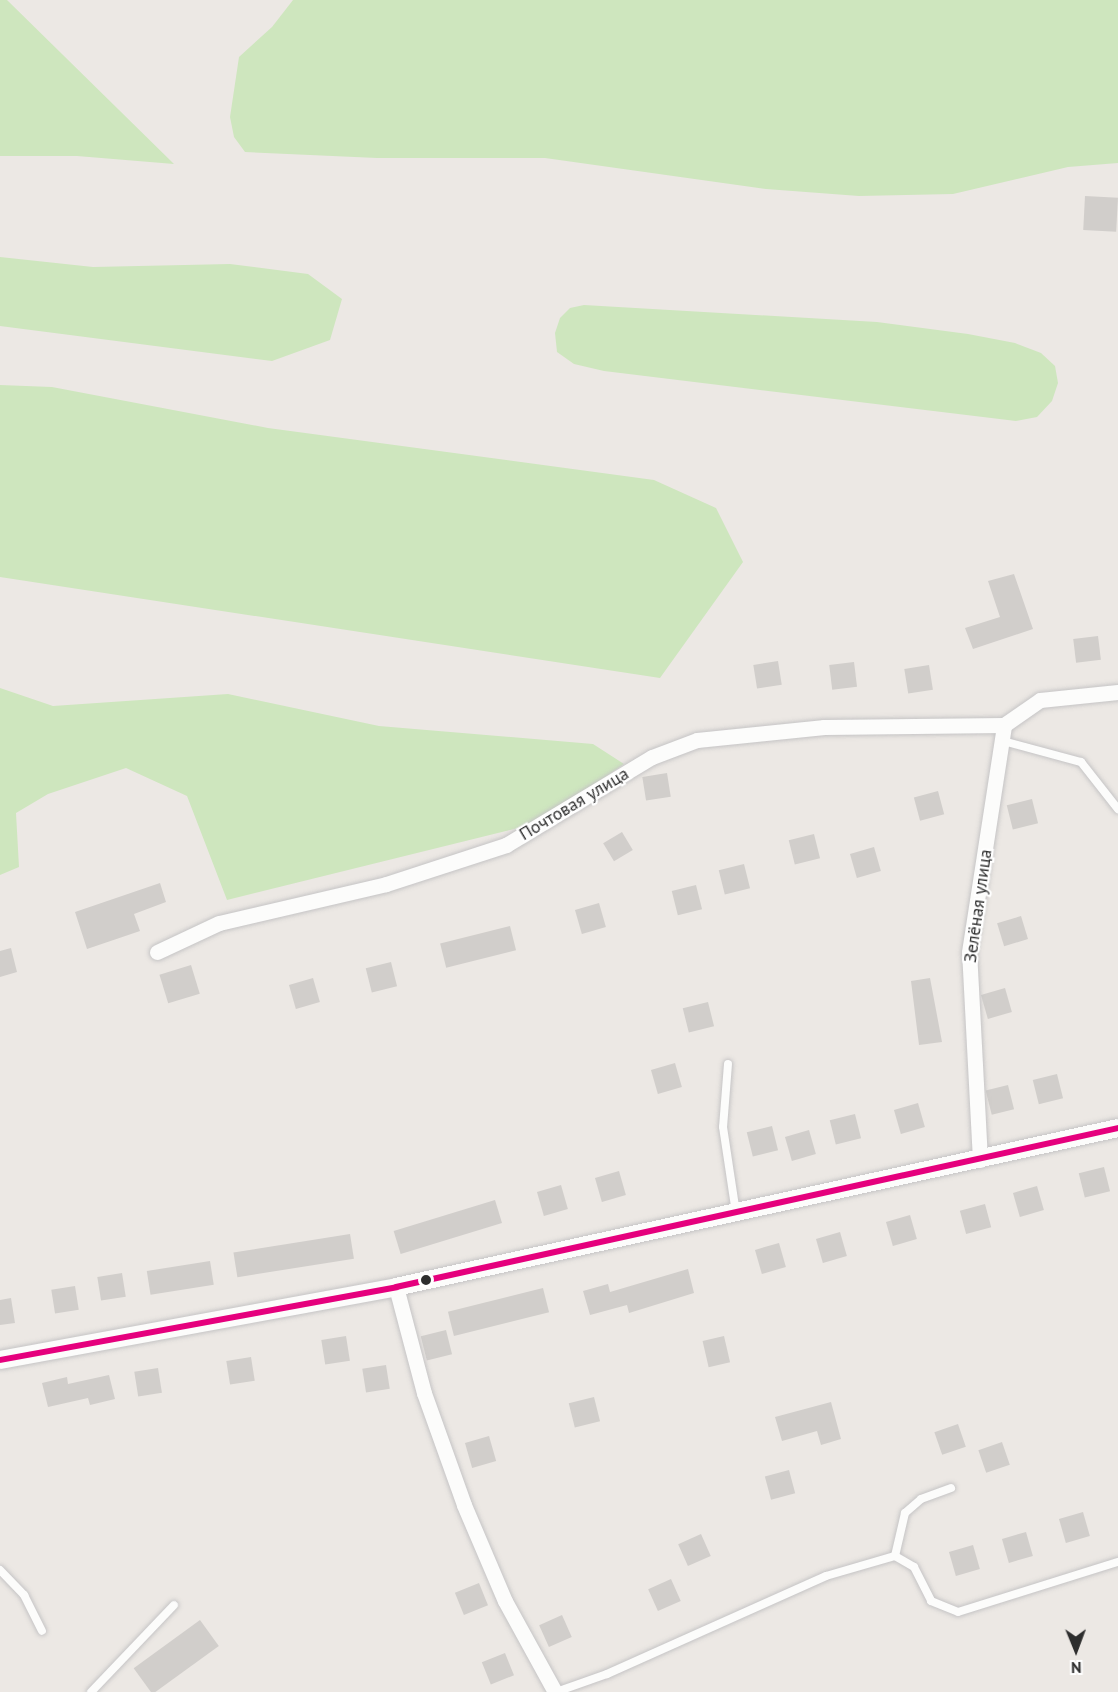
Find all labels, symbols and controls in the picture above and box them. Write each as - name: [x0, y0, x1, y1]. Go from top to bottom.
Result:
- street label: Почтовая улица: [515, 763, 633, 845]
- street label: Зелёная улица: [959, 848, 997, 964]
- unlabelled marker: [420, 1274, 432, 1286]
- north arrow: [1046, 1620, 1106, 1680]
- text: N: [1071, 1658, 1082, 1678]

